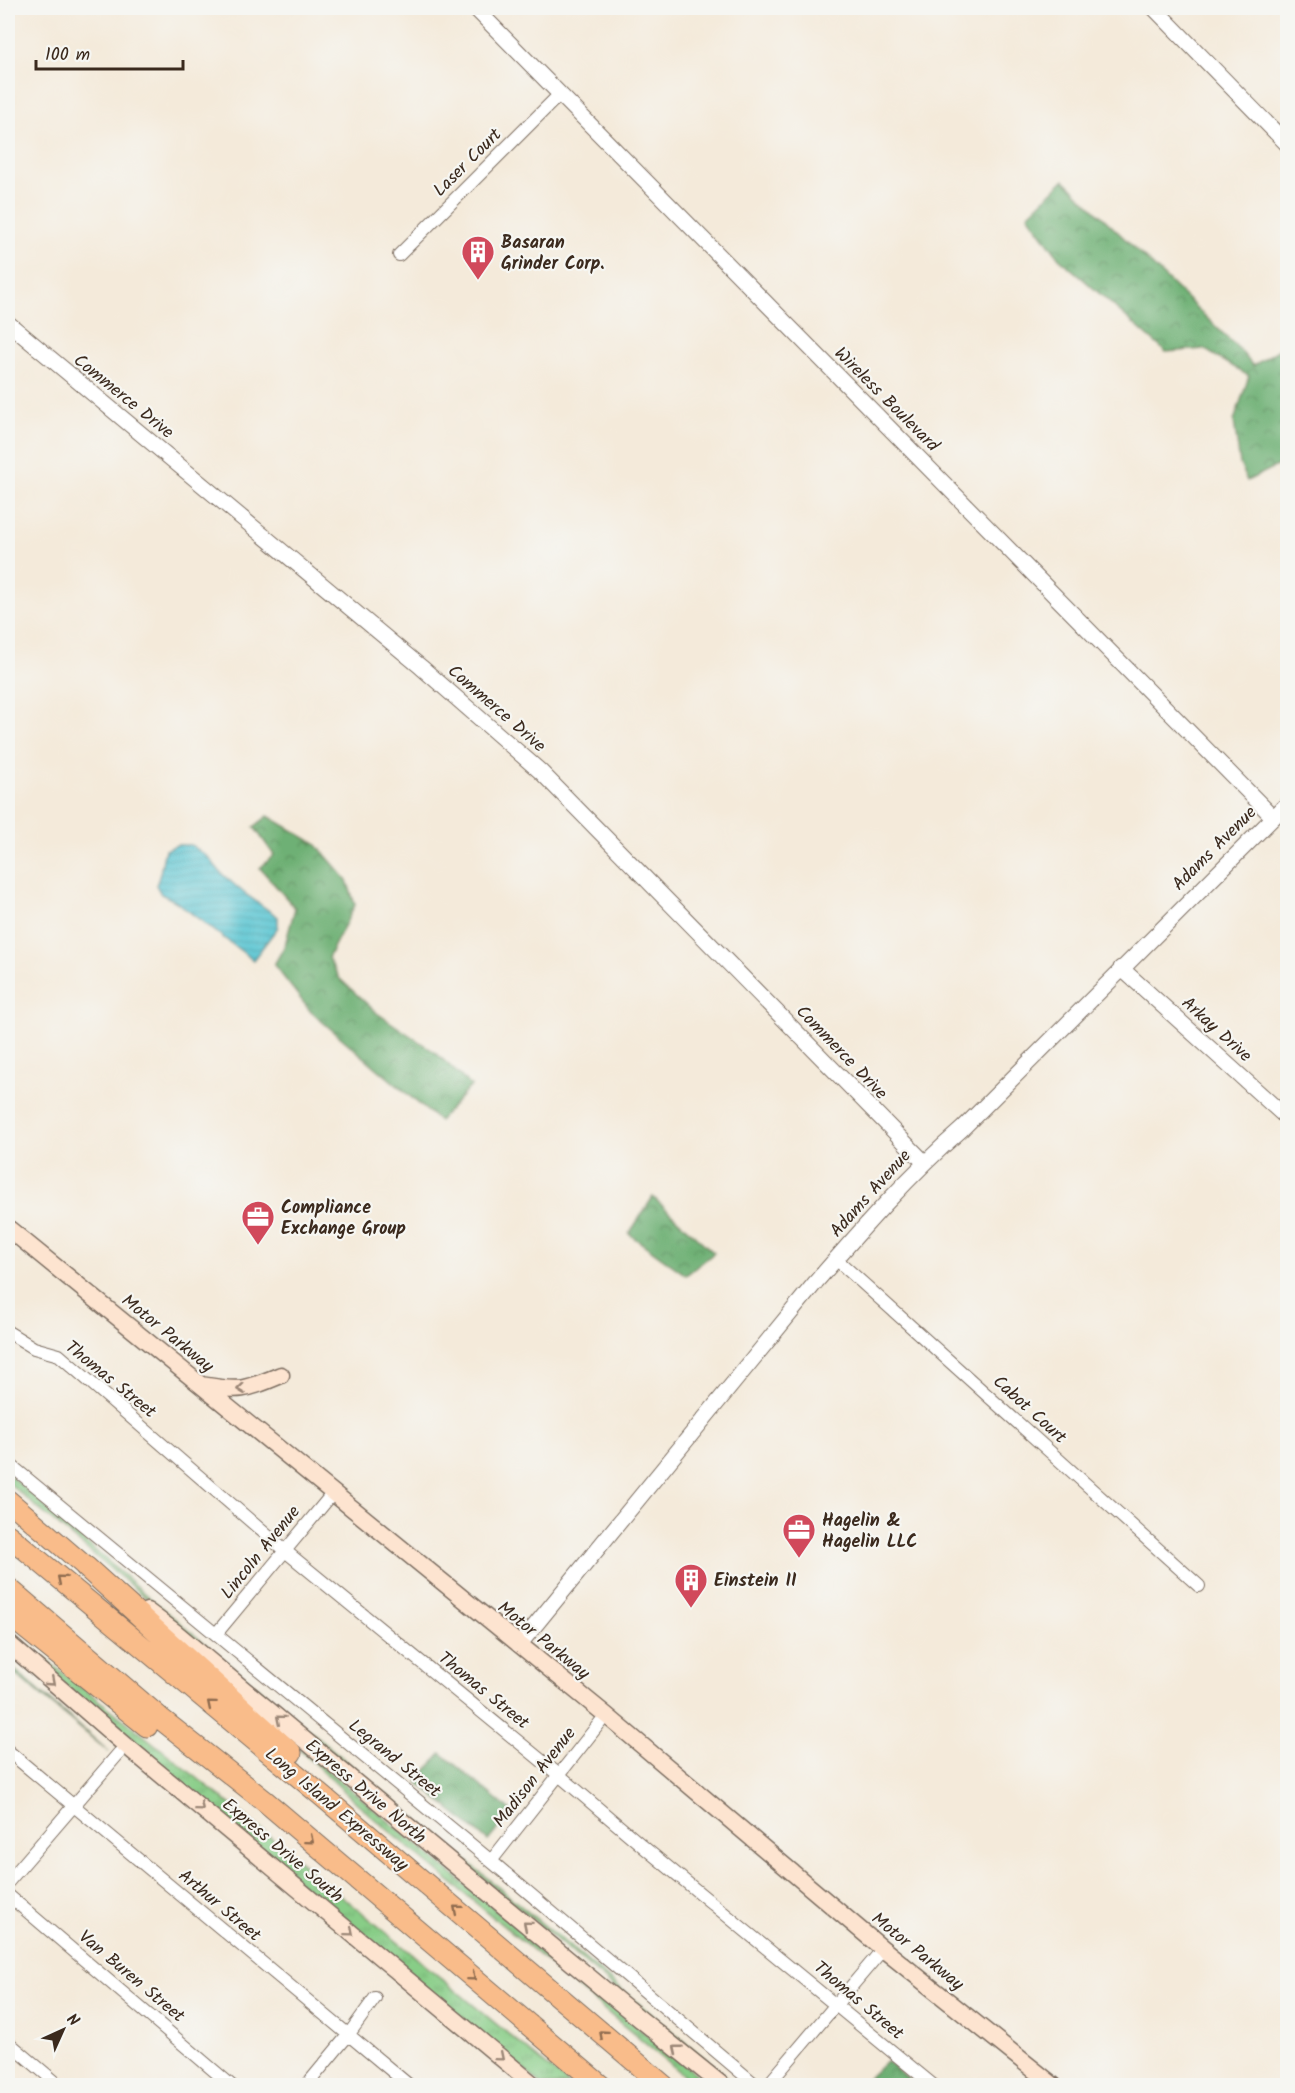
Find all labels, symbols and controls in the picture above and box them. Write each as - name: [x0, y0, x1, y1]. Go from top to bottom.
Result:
- scale bar: [36, 33, 183, 71]
- text: 100 m: [45, 41, 90, 70]
- street label: Laser Court: [427, 121, 510, 204]
- place label: Basaran Grinder Corp.: [501, 229, 605, 279]
- building icon: Basaran Grinder Corp.: [460, 234, 496, 281]
- street label: Wireless Boulevard: [826, 341, 946, 460]
- street label: Commerce Drive: [66, 347, 180, 447]
- street label: Commerce Drive: [440, 658, 552, 760]
- street label: Adams Avenue: [1166, 800, 1264, 898]
- street label: Arkay Drive: [1174, 990, 1258, 1070]
- street label: Commerce Drive: [788, 999, 894, 1107]
- street label: Adams Avenue: [823, 1143, 919, 1245]
- place label: Compliance Exchange Group: [281, 1194, 406, 1244]
- office icon: Compliance Exchange Group: [240, 1199, 276, 1246]
- street label: Motor Parkway: [114, 1288, 220, 1381]
- street label: Thomas Street: [58, 1334, 163, 1427]
- street label: Cabot Court: [985, 1369, 1073, 1452]
- one-way arrow: [237, 1382, 246, 1394]
- street label: Lincoln Avenue: [214, 1499, 308, 1606]
- place label: Hagelin & Hagelin LLC: [822, 1507, 917, 1557]
- office icon: Hagelin & Hagelin LLC: [781, 1512, 817, 1559]
- building icon: Einstein II: [673, 1562, 709, 1609]
- place label: Einstein II: [714, 1567, 797, 1596]
- one-way arrow: [57, 1575, 68, 1586]
- street label: Motor Parkway: [490, 1595, 596, 1688]
- street label: Thomas Street: [431, 1645, 536, 1738]
- one-way arrow: [44, 1675, 55, 1686]
- one-way arrow: [207, 1701, 218, 1712]
- street label: Legrand Street: [341, 1713, 448, 1806]
- one-way arrow: [276, 1716, 287, 1727]
- street label: Madison Avenue: [486, 1721, 584, 1835]
- street label: Express Drive North: [298, 1732, 432, 1852]
- street label: Long Island Expressway: [258, 1741, 415, 1880]
- street label: Express Drive South: [215, 1791, 349, 1911]
- one-way arrow: [193, 1800, 204, 1811]
- one-way arrow: [303, 1833, 314, 1844]
- street label: Arthur Street: [171, 1863, 268, 1950]
- one-way arrow: [453, 1905, 464, 1916]
- street label: Motor Parkway: [864, 1906, 970, 1999]
- one-way arrow: [522, 1921, 533, 1932]
- street label: Van Buren Street: [71, 1924, 191, 2031]
- one-way arrow: [343, 1925, 354, 1936]
- street label: Thomas Street: [806, 1954, 911, 2049]
- one-way arrow: [465, 1970, 476, 1981]
- north arrow: [33, 2000, 93, 2060]
- text: N: [60, 2008, 85, 2033]
- one-way arrow: [599, 2030, 610, 2041]
- one-way arrow: [673, 2046, 684, 2057]
- one-way arrow: [493, 2049, 504, 2060]

